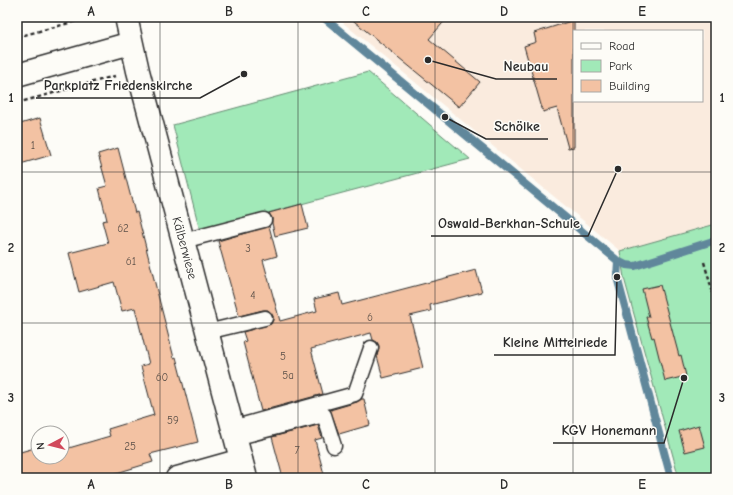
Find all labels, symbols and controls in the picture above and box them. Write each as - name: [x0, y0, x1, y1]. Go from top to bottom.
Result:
- text: A: [87, 4, 95, 19]
- text: B: [225, 4, 233, 19]
- text: C: [362, 4, 370, 19]
- text: D: [500, 4, 508, 19]
- text: E: [638, 4, 646, 19]
- legend: [573, 30, 703, 102]
- text: Road: [609, 39, 635, 53]
- callout: Neubau: [496, 53, 557, 79]
- text: Neubau: [504, 58, 548, 75]
- text: Park: [609, 59, 632, 73]
- callout: Parkplatz Friedenskirche: [36, 72, 200, 98]
- text: Parkplatz Friedenskirche: [44, 77, 192, 94]
- text: Building: [609, 79, 650, 93]
- text: 1: [8, 90, 14, 105]
- text: 1: [719, 90, 725, 105]
- callout: Schölke: [486, 113, 548, 139]
- text: Schölke: [494, 118, 540, 135]
- house number: 1: [31, 139, 35, 152]
- callout: Oswald-Berkhan-Schule: [431, 210, 588, 236]
- street label: Kälberwiese: [169, 215, 201, 282]
- text: Oswald-Berkhan-Schule: [438, 215, 580, 232]
- house number: 62: [117, 222, 129, 235]
- text: 2: [8, 240, 14, 255]
- text: 2: [719, 240, 725, 255]
- house number: 3: [245, 242, 251, 255]
- house number: 61: [126, 255, 136, 268]
- house number: 4: [250, 289, 256, 302]
- house number: 6: [367, 311, 373, 324]
- callout: Kleine Mittelriede: [494, 329, 615, 355]
- text: Kleine Mittelriede: [503, 334, 607, 351]
- house number: 5: [280, 350, 286, 363]
- house number: 5a: [282, 369, 294, 382]
- house number: 60: [156, 371, 168, 384]
- text: 3: [8, 390, 14, 405]
- text: 3: [719, 390, 725, 405]
- house number: 59: [167, 414, 179, 427]
- callout: KGV Honemann: [553, 417, 664, 443]
- text: KGV Honemann: [562, 422, 656, 439]
- north arrow: [30, 425, 70, 465]
- house number: 25: [124, 440, 136, 453]
- text: N: [34, 442, 47, 451]
- house number: 7: [294, 444, 300, 457]
- text: A: [87, 477, 95, 492]
- text: B: [225, 477, 233, 492]
- text: C: [362, 477, 370, 492]
- text: D: [500, 477, 508, 492]
- text: E: [638, 477, 646, 492]

